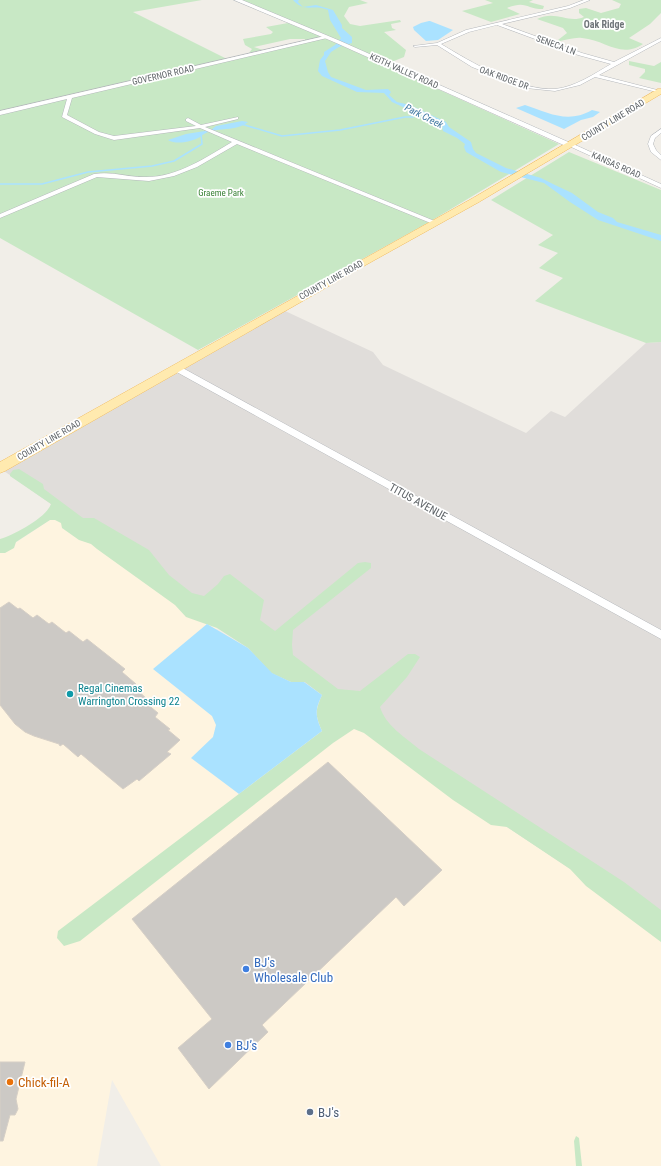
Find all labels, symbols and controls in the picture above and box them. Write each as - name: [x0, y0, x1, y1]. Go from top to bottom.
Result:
- district label: Oak Ridge: [584, 19, 625, 30]
- street label: SENECA LN: [535, 33, 577, 57]
- street label: KEITH VALLEY ROAD: [368, 51, 440, 91]
- street label: GOVERNOR ROAD: [131, 63, 195, 87]
- street label: OAK RIDGE DR: [478, 65, 530, 92]
- street label: COUNTY LINE ROAD: [580, 97, 646, 143]
- water label: Park Creek: [403, 102, 445, 131]
- street label: KANSAS ROAD: [590, 150, 642, 180]
- park label: Graeme Park: [198, 188, 244, 198]
- street label: COUNTY LINE ROAD: [297, 258, 365, 302]
- street label: COUNTY LINE ROAD: [15, 418, 83, 462]
- street label: TITUS AVENUE: [387, 481, 450, 524]
- place label: Regal Cinemas Warrington Crossing 22: [78, 682, 180, 708]
- marker: Regal Cinemas Warrington Crossing 22: [65, 689, 75, 699]
- place label: BJ's Wholesale Club: [254, 955, 333, 985]
- marker: BJ's Wholesale Club: [241, 964, 251, 974]
- place label: BJ’s: [236, 1038, 257, 1053]
- marker: BJ’s: [223, 1040, 233, 1050]
- place label: Chick-fil-A: [18, 1075, 70, 1090]
- marker: Chick-fil-A: [5, 1077, 15, 1087]
- place label: BJ's: [318, 1105, 339, 1120]
- marker: BJ's: [305, 1107, 315, 1117]

